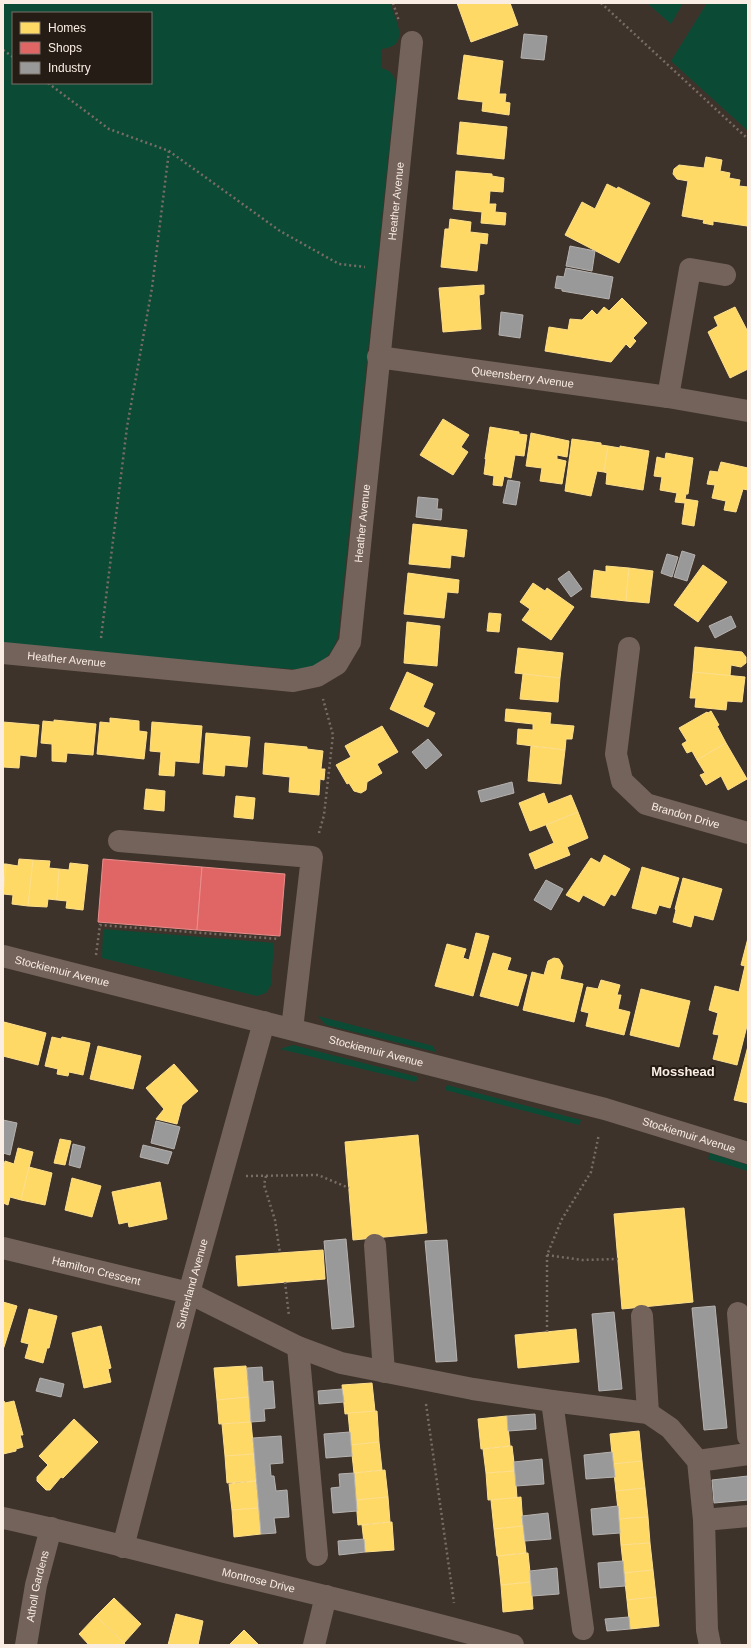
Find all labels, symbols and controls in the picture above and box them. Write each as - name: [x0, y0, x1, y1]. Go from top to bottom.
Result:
- legend: [12, 12, 152, 84]
- text: Homes: [48, 21, 86, 35]
- text: Shops: [48, 41, 82, 55]
- text: Industry: [48, 61, 91, 75]
- street label: Heather Avenue: [386, 161, 406, 241]
- street label: Queensberry Avenue: [471, 364, 575, 390]
- street label: Heather Avenue: [352, 484, 372, 563]
- street label: Heather Avenue: [27, 649, 106, 669]
- street label: Brandon Drive: [650, 800, 721, 831]
- street label: Stockiemuir Avenue: [14, 953, 111, 989]
- street label: Stockiemuir Avenue: [328, 1033, 425, 1069]
- district label: Mosshead: [651, 1064, 715, 1079]
- street label: Stockiemuir Avenue: [641, 1115, 737, 1155]
- street label: Sutherland Avenue: [174, 1237, 210, 1330]
- street label: Hamilton Crescent: [51, 1254, 142, 1287]
- street label: Atholl Gardens: [24, 1549, 51, 1623]
- street label: Montrose Drive: [221, 1565, 296, 1595]

